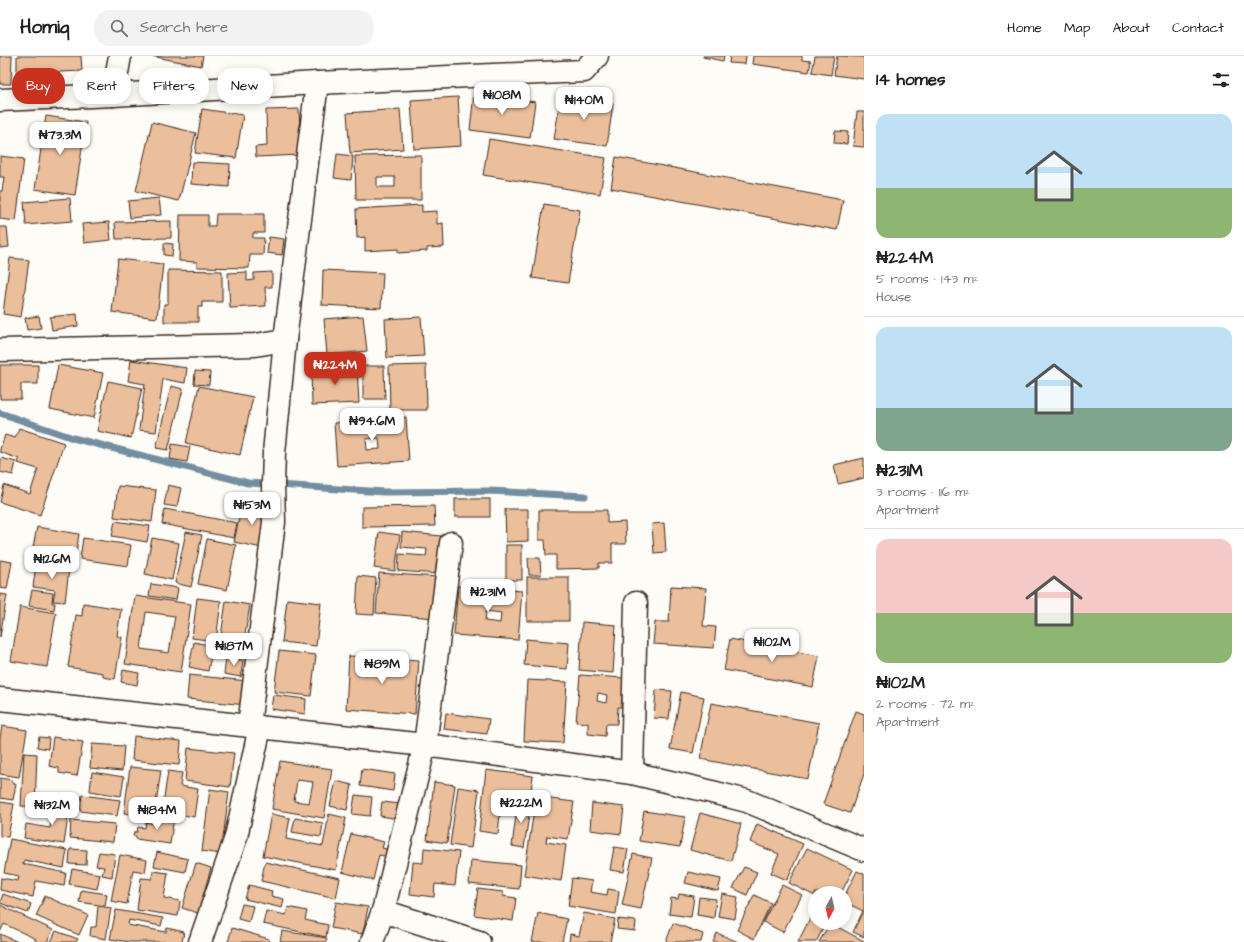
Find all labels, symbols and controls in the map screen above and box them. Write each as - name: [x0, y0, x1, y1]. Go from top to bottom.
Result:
- search box: [94, 10, 374, 46]
- text: Homiq: [20, 14, 70, 41]
- icon: search: [108, 17, 130, 39]
- text: Search here: [140, 17, 228, 38]
- text: Home: [1007, 18, 1042, 38]
- text: Map: [1064, 18, 1090, 38]
- text: About: [1112, 18, 1150, 38]
- text: Contact: [1172, 18, 1224, 38]
- chip: Buy: [12, 68, 65, 104]
- chip: Rent: [73, 68, 131, 104]
- chip: Filters: [139, 68, 209, 104]
- chip: New: [217, 68, 273, 104]
- text: 14 homes: [876, 68, 946, 92]
- icon: filters: [1210, 69, 1232, 91]
- pin: ₦108M: [474, 82, 530, 116]
- text: ₦108M: [483, 86, 521, 104]
- pin: ₦140M: [556, 87, 612, 121]
- text: ₦140M: [565, 91, 603, 109]
- pin: ₦73.3M: [27, 122, 93, 156]
- text: ₦73.3M: [38, 126, 82, 144]
- icon: home: [1018, 140, 1090, 212]
- text: ₦224M: [876, 246, 933, 270]
- text: 5 rooms · 143 m²: [876, 270, 978, 288]
- text: House: [876, 288, 911, 306]
- pin: ₦224M: [307, 352, 363, 386]
- icon: home: [1018, 353, 1090, 425]
- text: ₦224M: [313, 356, 357, 374]
- pin: ₦94.6M: [339, 408, 405, 442]
- text: ₦94.6M: [349, 412, 395, 430]
- text: ₦231M: [876, 459, 923, 483]
- text: 3 rooms · 116 m²: [876, 483, 970, 501]
- pin: ₦153M: [224, 492, 280, 526]
- text: ₦153M: [233, 496, 271, 514]
- text: Apartment: [876, 501, 940, 519]
- pin: ₦126M: [24, 546, 80, 580]
- text: ₦126M: [33, 550, 71, 568]
- icon: home: [1018, 565, 1090, 637]
- pin: ₦231M: [460, 579, 516, 613]
- text: ₦231M: [470, 583, 506, 601]
- pin: ₦102M: [744, 629, 800, 663]
- pin: ₦187M: [206, 633, 262, 667]
- text: ₦102M: [753, 633, 791, 651]
- text: ₦187M: [215, 637, 253, 655]
- pin: ₦89M: [358, 651, 406, 685]
- text: ₦89M: [364, 655, 400, 673]
- text: ₦102M: [876, 671, 925, 695]
- text: 2 rooms · 72 m²: [876, 695, 975, 713]
- text: Apartment: [876, 713, 940, 731]
- pin: ₦222M: [493, 790, 549, 824]
- pin: ₦132M: [24, 792, 80, 826]
- text: ₦222M: [500, 794, 542, 812]
- text: ₦132M: [34, 796, 70, 814]
- pin: ₦184M: [129, 797, 185, 831]
- text: ₦184M: [137, 801, 177, 819]
- north arrow: [808, 886, 852, 930]
- map controls: [808, 886, 852, 930]

